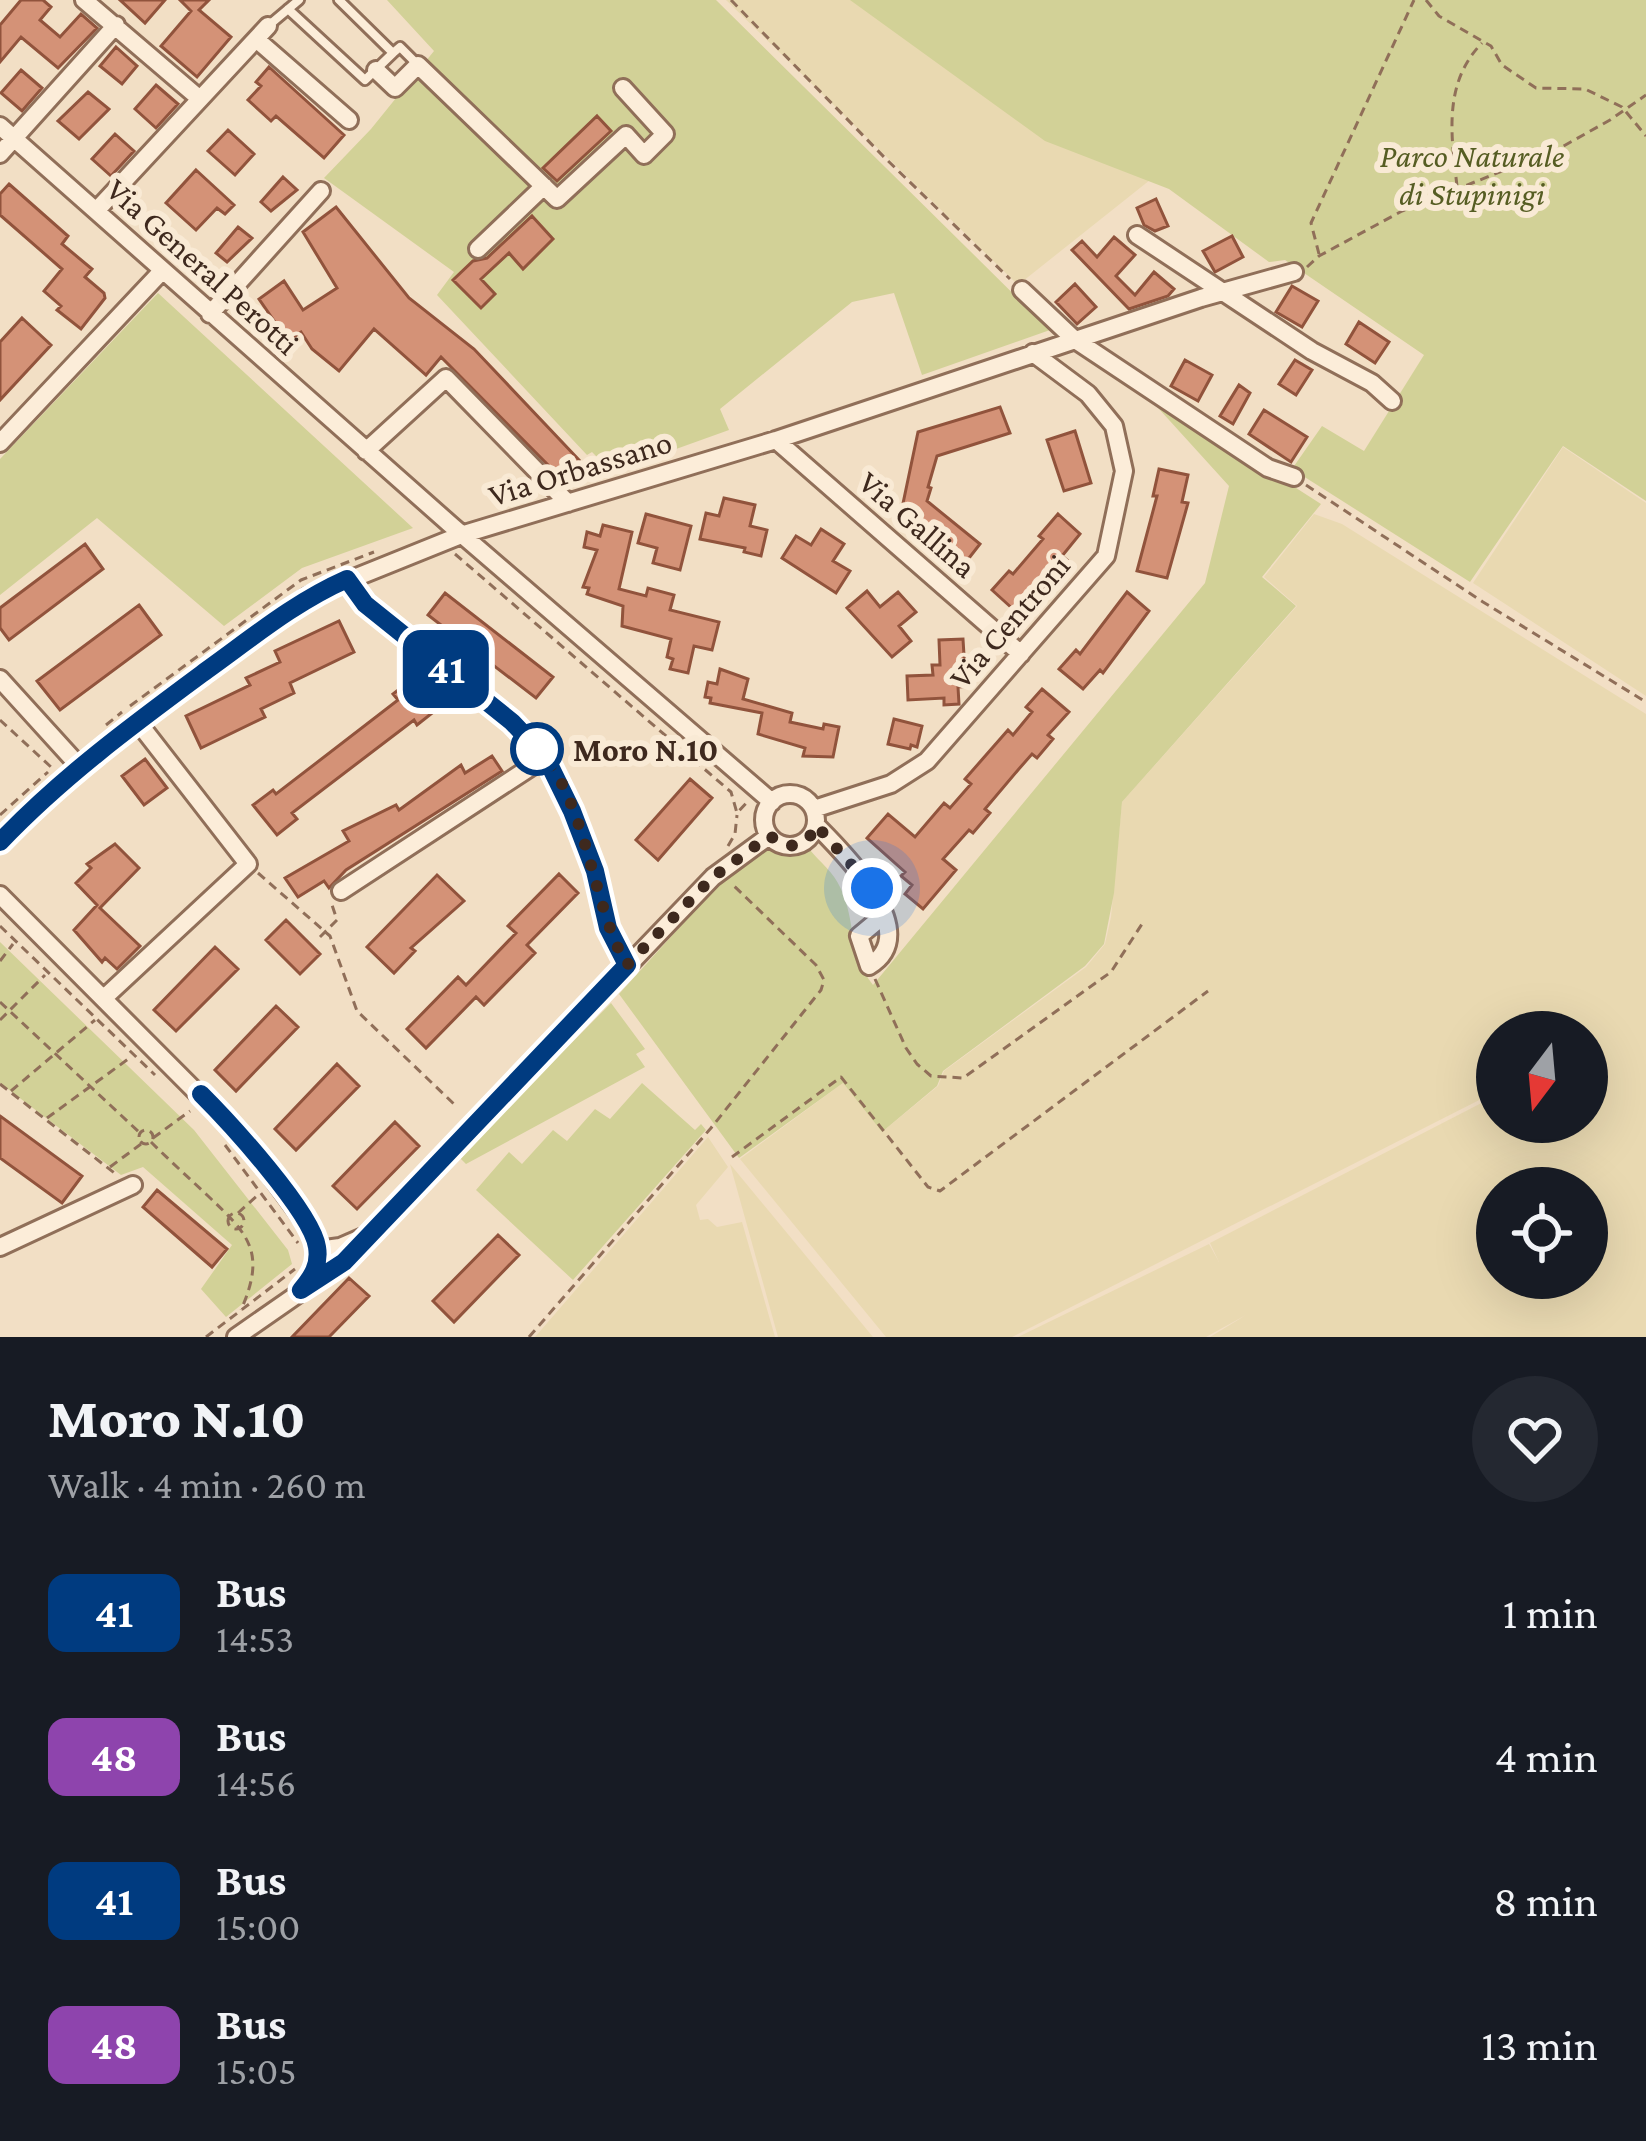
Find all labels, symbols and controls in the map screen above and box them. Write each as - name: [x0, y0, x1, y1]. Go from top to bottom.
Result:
- park label: Parco Naturale di Stupinigi: [1380, 137, 1565, 212]
- street label: Via General Perotti: [99, 170, 307, 362]
- street label: Via Orbassano: [484, 423, 676, 513]
- street label: Via Gallina: [852, 463, 984, 585]
- street label: Via Centroni: [941, 547, 1077, 695]
- line badge: 41: [392, 630, 500, 708]
- text: 41: [427, 645, 465, 692]
- marker: Moro N.10: [512, 724, 562, 774]
- place label: Moro N.10: [573, 731, 718, 768]
- your location: [842, 858, 902, 918]
- north arrow: [1476, 1011, 1608, 1143]
- map controls: [1476, 1011, 1608, 1299]
- button: locate: [1476, 1167, 1608, 1299]
- button: heart: [1472, 1376, 1598, 1502]
- text: Moro N.10: [48, 1386, 305, 1449]
- text: Walk · 4 min · 260 m: [48, 1463, 366, 1506]
- text: Bus: [216, 1567, 286, 1617]
- text: 1 min: [1503, 1588, 1598, 1638]
- text: 41: [95, 1589, 133, 1636]
- text: 14:53: [216, 1617, 294, 1660]
- text: Bus: [216, 1711, 286, 1761]
- text: 4 min: [1494, 1732, 1598, 1782]
- text: 48: [90, 1733, 138, 1780]
- text: 14:56: [216, 1761, 296, 1804]
- text: Bus: [216, 1855, 286, 1905]
- text: 8 min: [1493, 1876, 1598, 1926]
- text: 41: [95, 1877, 133, 1924]
- text: 15:00: [216, 1905, 300, 1948]
- text: Bus: [216, 1999, 286, 2049]
- text: 13 min: [1481, 2020, 1598, 2070]
- text: 48: [90, 2021, 138, 2068]
- text: 15:05: [216, 2049, 297, 2092]

